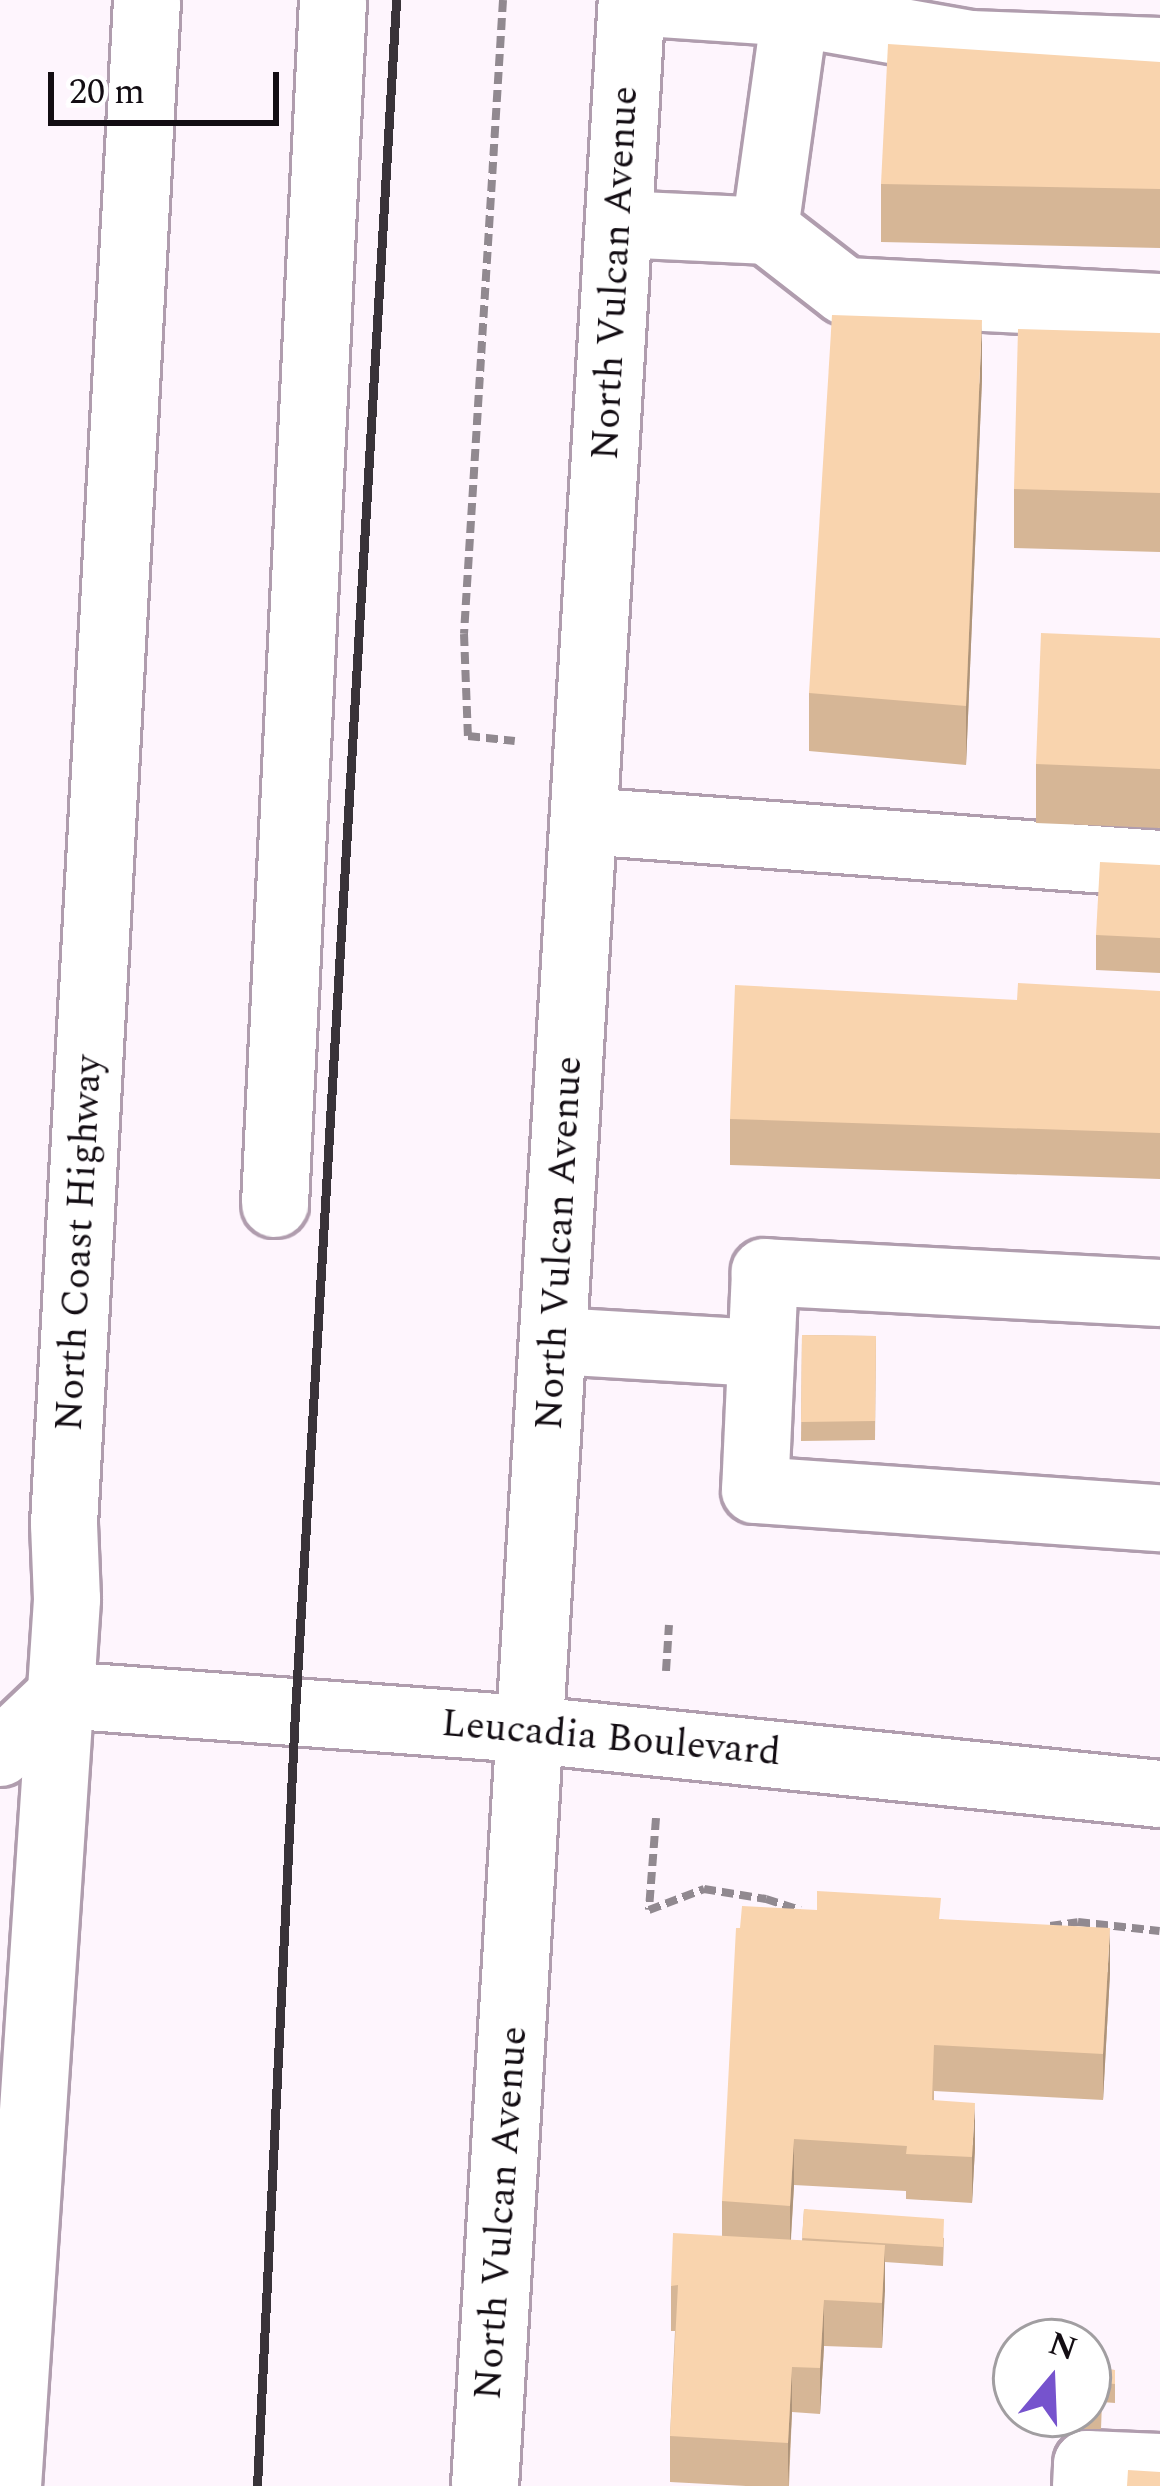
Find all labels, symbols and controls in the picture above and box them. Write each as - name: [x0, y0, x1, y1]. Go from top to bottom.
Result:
- scale bar: [54, 48, 285, 122]
- text: 20 m: [69, 65, 145, 120]
- street label: North Vulcan Avenue: [583, 85, 649, 461]
- street label: North Coast Highway: [47, 1054, 113, 1432]
- street label: North Vulcan Avenue: [527, 1055, 593, 1431]
- street label: Leucadia Boulevard: [439, 1701, 783, 1777]
- street label: North Vulcan Avenue: [466, 2025, 538, 2401]
- north arrow: [992, 2318, 1112, 2438]
- text: N: [1042, 2319, 1084, 2375]

